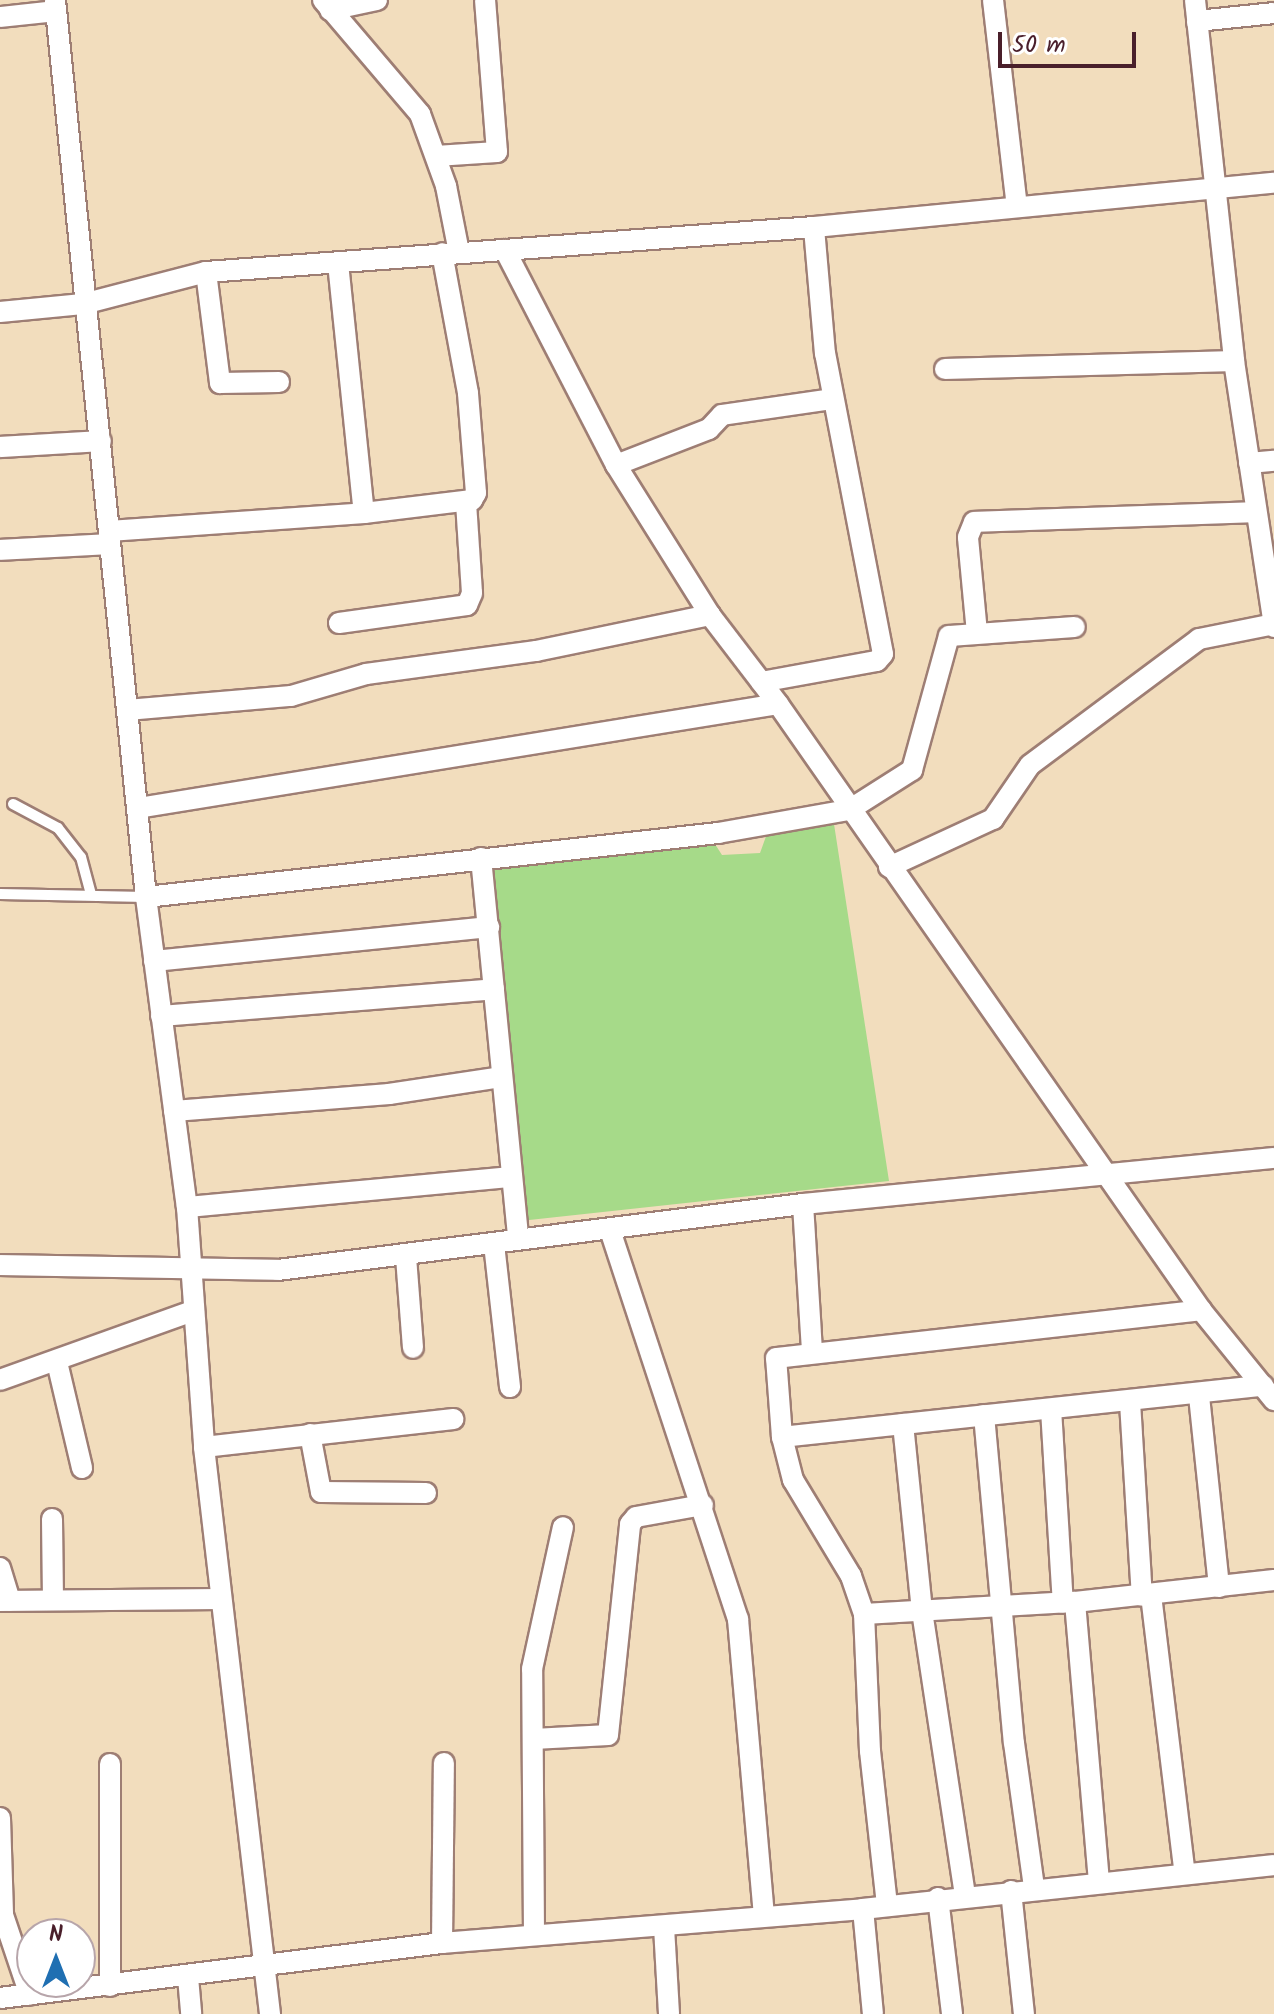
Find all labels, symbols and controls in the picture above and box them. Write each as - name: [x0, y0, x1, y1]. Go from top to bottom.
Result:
- scale bar: [1002, 16, 1140, 66]
- text: 50 m: [1012, 26, 1066, 65]
- north arrow: [16, 1918, 96, 1998]
- text: N: [49, 1918, 63, 1953]

